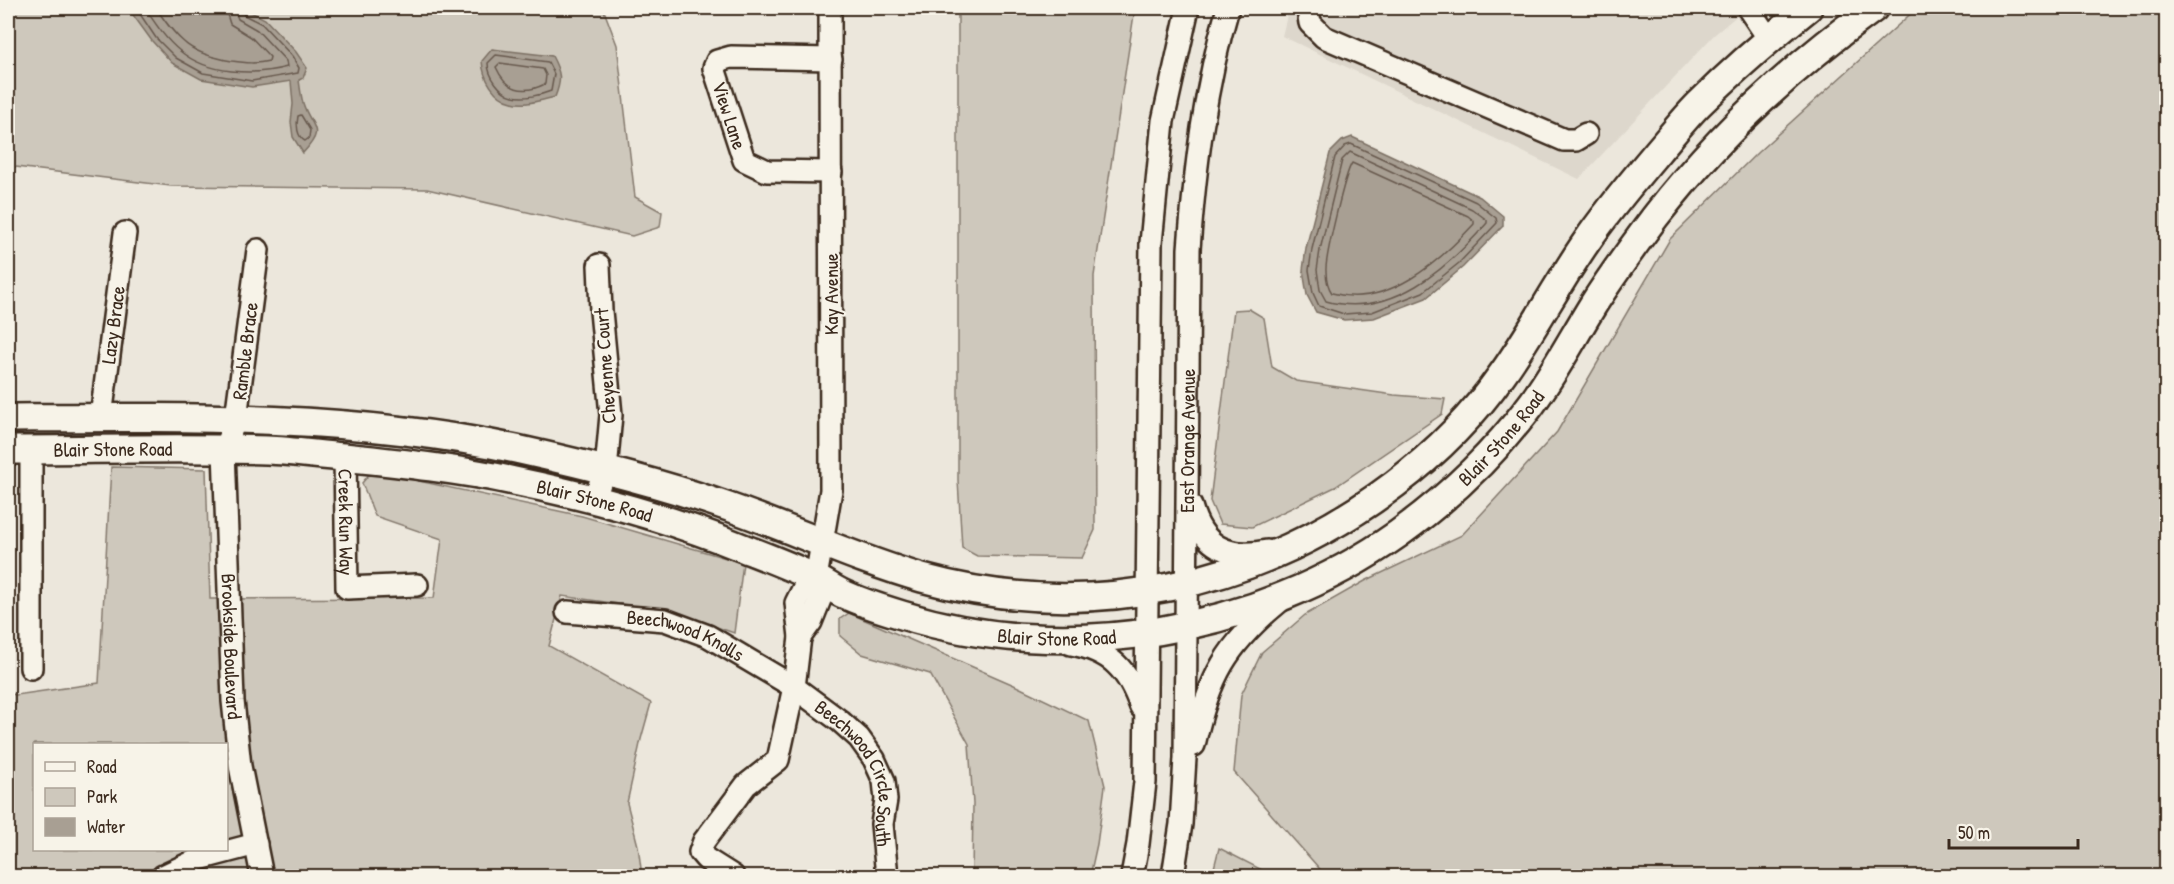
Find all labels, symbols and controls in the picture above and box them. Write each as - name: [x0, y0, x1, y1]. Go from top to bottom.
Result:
- street label: View Lane: [706, 78, 754, 153]
- street label: Kay Avenue: [817, 253, 844, 335]
- street label: Lazy Brace: [94, 284, 131, 365]
- street label: Ramble Brace: [225, 301, 264, 401]
- street label: Cheyenne Court: [587, 306, 622, 425]
- street label: East Orange Avenue: [1173, 369, 1201, 513]
- street label: Blair Stone Road: [1452, 385, 1550, 491]
- street label: Blair Stone Road: [53, 435, 173, 463]
- street label: Creek Run Way: [332, 468, 361, 576]
- street label: Blair Stone Road: [534, 472, 656, 528]
- street label: Brookside Boulevard: [215, 573, 249, 721]
- street label: Beechwood Knolls: [626, 603, 750, 668]
- street label: Blair Stone Road: [996, 621, 1117, 652]
- street label: Beechwood Circle South: [810, 693, 900, 848]
- legend: [33, 743, 228, 851]
- text: Road: [87, 754, 117, 779]
- text: Park: [87, 784, 118, 809]
- scale bar: [1949, 812, 2078, 850]
- text: Water: [87, 814, 125, 839]
- text: 50 m: [1958, 820, 1990, 845]

